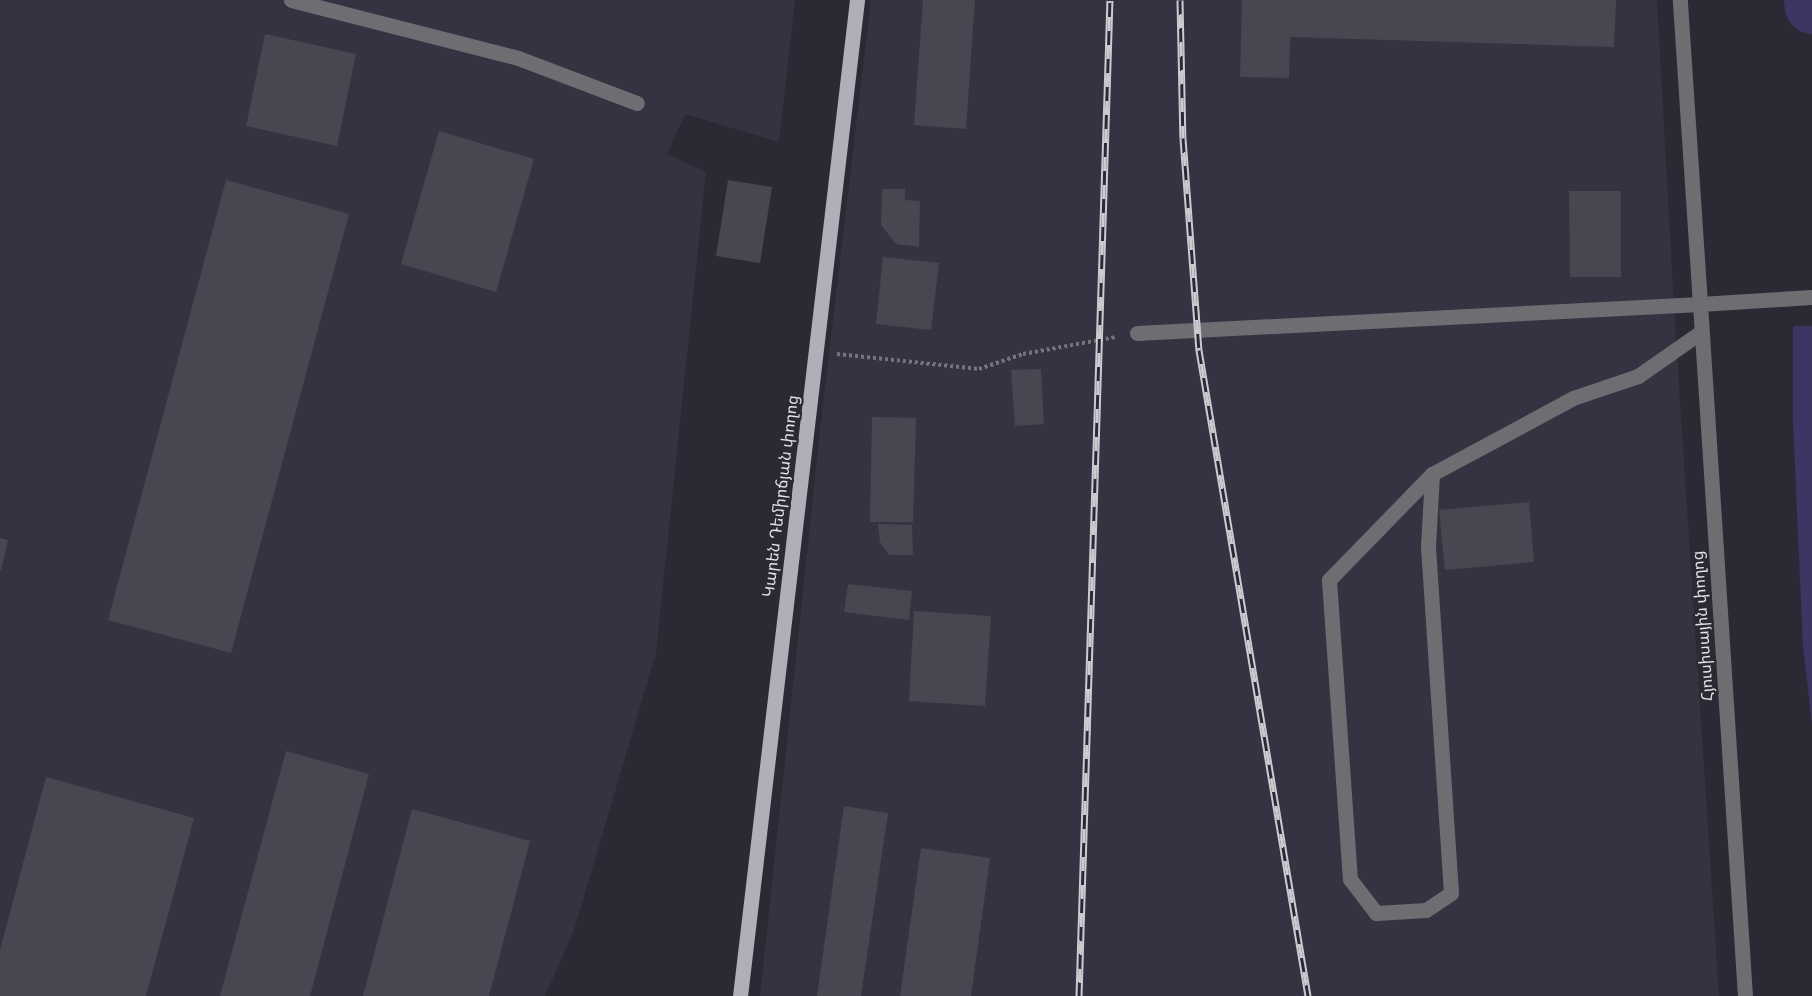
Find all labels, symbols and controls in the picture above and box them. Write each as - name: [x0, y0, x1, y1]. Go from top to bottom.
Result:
- street label: Կարեն Դեմիրճյան փողոց: [758, 394, 802, 598]
- street label: Հյուսիսային փողոց: [1687, 550, 1717, 702]

